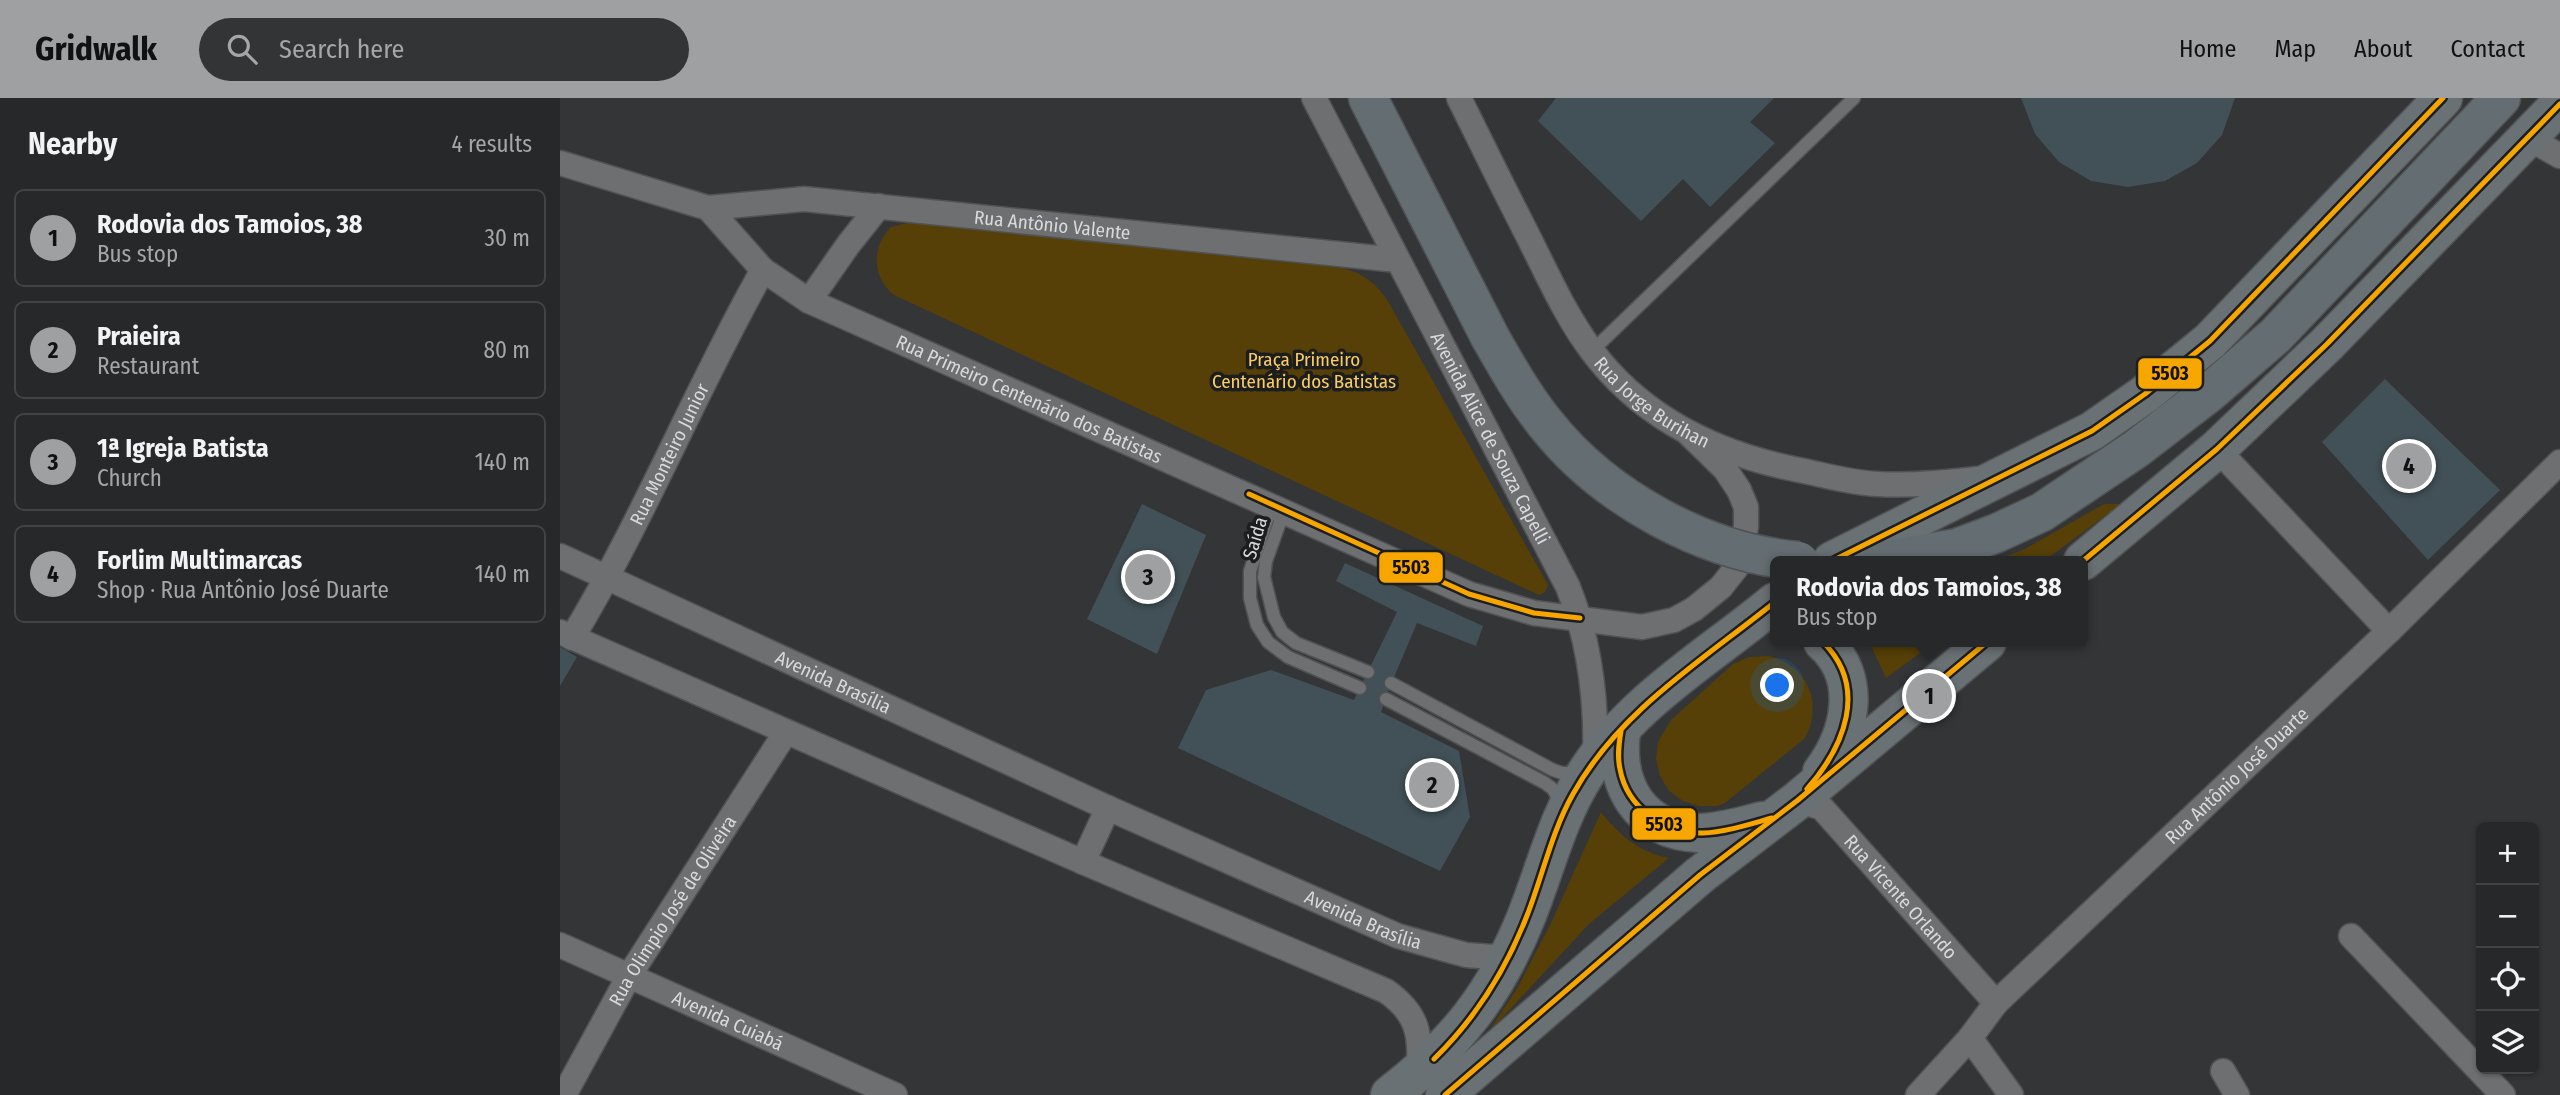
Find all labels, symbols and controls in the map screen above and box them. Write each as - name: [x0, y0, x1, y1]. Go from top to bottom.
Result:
- search box: [199, 18, 689, 81]
- text: Gridwalk: [35, 29, 157, 69]
- icon: search: [223, 30, 261, 68]
- text: Search here: [279, 34, 404, 65]
- text: Home: [2179, 35, 2236, 63]
- text: Map: [2274, 35, 2316, 63]
- text: About: [2354, 35, 2412, 63]
- text: Contact: [2450, 35, 2525, 63]
- text: Nearby: [28, 126, 117, 162]
- text: 4 results: [451, 130, 532, 158]
- street label: Rua Antônio Valente: [973, 205, 1132, 244]
- text: Rodovia dos Tamoios, 38: [97, 209, 363, 240]
- text: 1: [48, 224, 58, 252]
- text: 30 m: [485, 224, 530, 252]
- text: Bus stop: [97, 240, 178, 268]
- text: Praieira: [97, 321, 181, 352]
- street label: Avenida Alice de Souza Capelli: [1426, 328, 1555, 548]
- street label: Rua Primeiro Centenário dos Batistas: [893, 330, 1166, 468]
- text: 2: [48, 336, 58, 364]
- text: 80 m: [483, 336, 530, 364]
- park label: Praça Primeiro Centenário dos Batistas: [1212, 348, 1396, 393]
- text: Restaurant: [97, 352, 199, 380]
- street label: Rua Jorge Burihan: [1589, 352, 1713, 453]
- line badge: 5503: [2137, 357, 2203, 390]
- text: 5503: [2151, 362, 2189, 385]
- street label: Rua Monteiro Junior: [625, 379, 714, 529]
- text: 1ª Igreja Batista: [97, 433, 269, 464]
- pin: 4: [2386, 440, 2432, 492]
- text: 3: [48, 448, 58, 476]
- text: 140 m: [475, 448, 530, 476]
- text: Church: [97, 464, 162, 492]
- street label: Saída: [1238, 514, 1272, 562]
- text: Forlim Multimarcas: [97, 545, 302, 576]
- pin: 3: [1125, 551, 1171, 603]
- line badge: 5503: [1378, 551, 1444, 584]
- text: 5503: [1392, 556, 1430, 579]
- popup: [1770, 556, 2088, 647]
- text: 4: [47, 560, 59, 588]
- text: 140 m: [475, 560, 530, 588]
- text: Rodovia dos Tamoios, 38: [1796, 572, 2062, 603]
- text: Shop · Rua Antônio José Duarte: [97, 576, 389, 604]
- text: Bus stop: [1796, 603, 1877, 631]
- street label: Avenida Brasília: [772, 645, 895, 718]
- your location: [1760, 668, 1794, 702]
- pin: 1: [1906, 670, 1952, 722]
- street label: Rua Antônio José Duarte: [2160, 702, 2313, 849]
- pin: 2: [1409, 759, 1455, 811]
- line badge: 5503: [1631, 807, 1697, 841]
- street label: Rua Olimpio José de Oliveira: [604, 811, 741, 1010]
- text: 5503: [1645, 813, 1683, 836]
- map controls: [2476, 822, 2539, 1074]
- button: +: [2476, 822, 2539, 885]
- street label: Rua Vicente Orlando: [1840, 830, 1962, 963]
- street label: Avenida Brasília: [1302, 885, 1424, 954]
- button: −: [2476, 885, 2539, 948]
- button: locate: [2476, 948, 2539, 1011]
- street label: Avenida Cuiabá: [669, 985, 787, 1055]
- button: layers: [2476, 1011, 2539, 1074]

